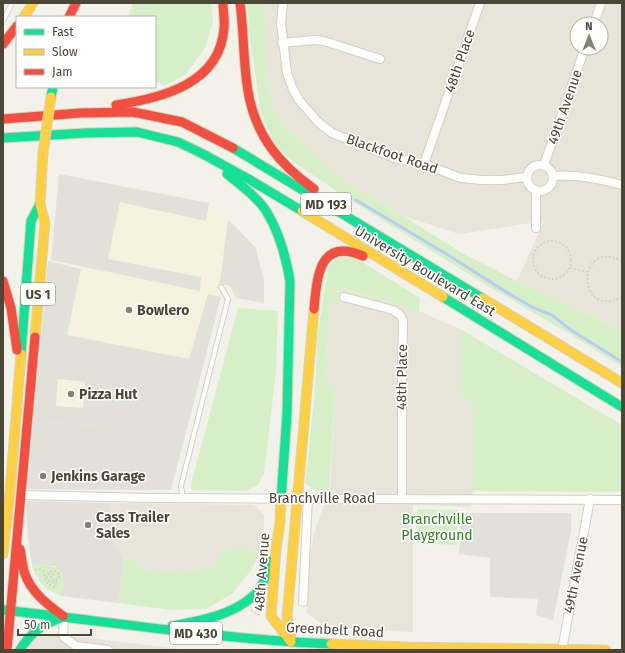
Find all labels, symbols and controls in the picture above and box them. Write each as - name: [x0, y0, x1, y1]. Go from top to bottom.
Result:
- legend: [16, 16, 156, 88]
- north arrow: [569, 16, 609, 56]
- text: N: [585, 20, 593, 33]
- text: Fast: [52, 25, 74, 39]
- street label: 48th Place: [441, 27, 479, 95]
- text: Slow: [52, 45, 78, 59]
- text: Jam: [52, 65, 72, 79]
- street label: 49th Avenue: [544, 67, 586, 147]
- street label: Blackfoot Road: [344, 130, 440, 178]
- road number: MD 193: [301, 193, 351, 215]
- street label: University Boulevard East: [351, 222, 499, 320]
- road number: US 1: [21, 283, 55, 305]
- place label: Bowlero: [137, 302, 190, 319]
- marker: Bowlero: [124, 305, 134, 315]
- street label: 48th Place: [393, 344, 411, 410]
- place label: Pizza Hut: [79, 386, 138, 403]
- marker: Pizza Hut: [66, 389, 76, 399]
- place label: Jenkins Garage: [50, 468, 146, 485]
- marker: Jenkins Garage: [38, 471, 48, 481]
- street label: Branchville Road: [269, 490, 375, 507]
- place label: Cass Trailer Sales: [96, 509, 170, 542]
- park label: Branchville Playground: [401, 511, 473, 544]
- marker: Cass Trailer Sales: [83, 520, 93, 530]
- street label: 48th Avenue: [251, 532, 273, 612]
- street label: 49th Avenue: [560, 535, 592, 615]
- scale bar: [18, 611, 91, 637]
- text: 50 m: [24, 618, 50, 632]
- street label: Greenbelt Road: [285, 619, 385, 641]
- road number: MD 430: [170, 622, 222, 644]

